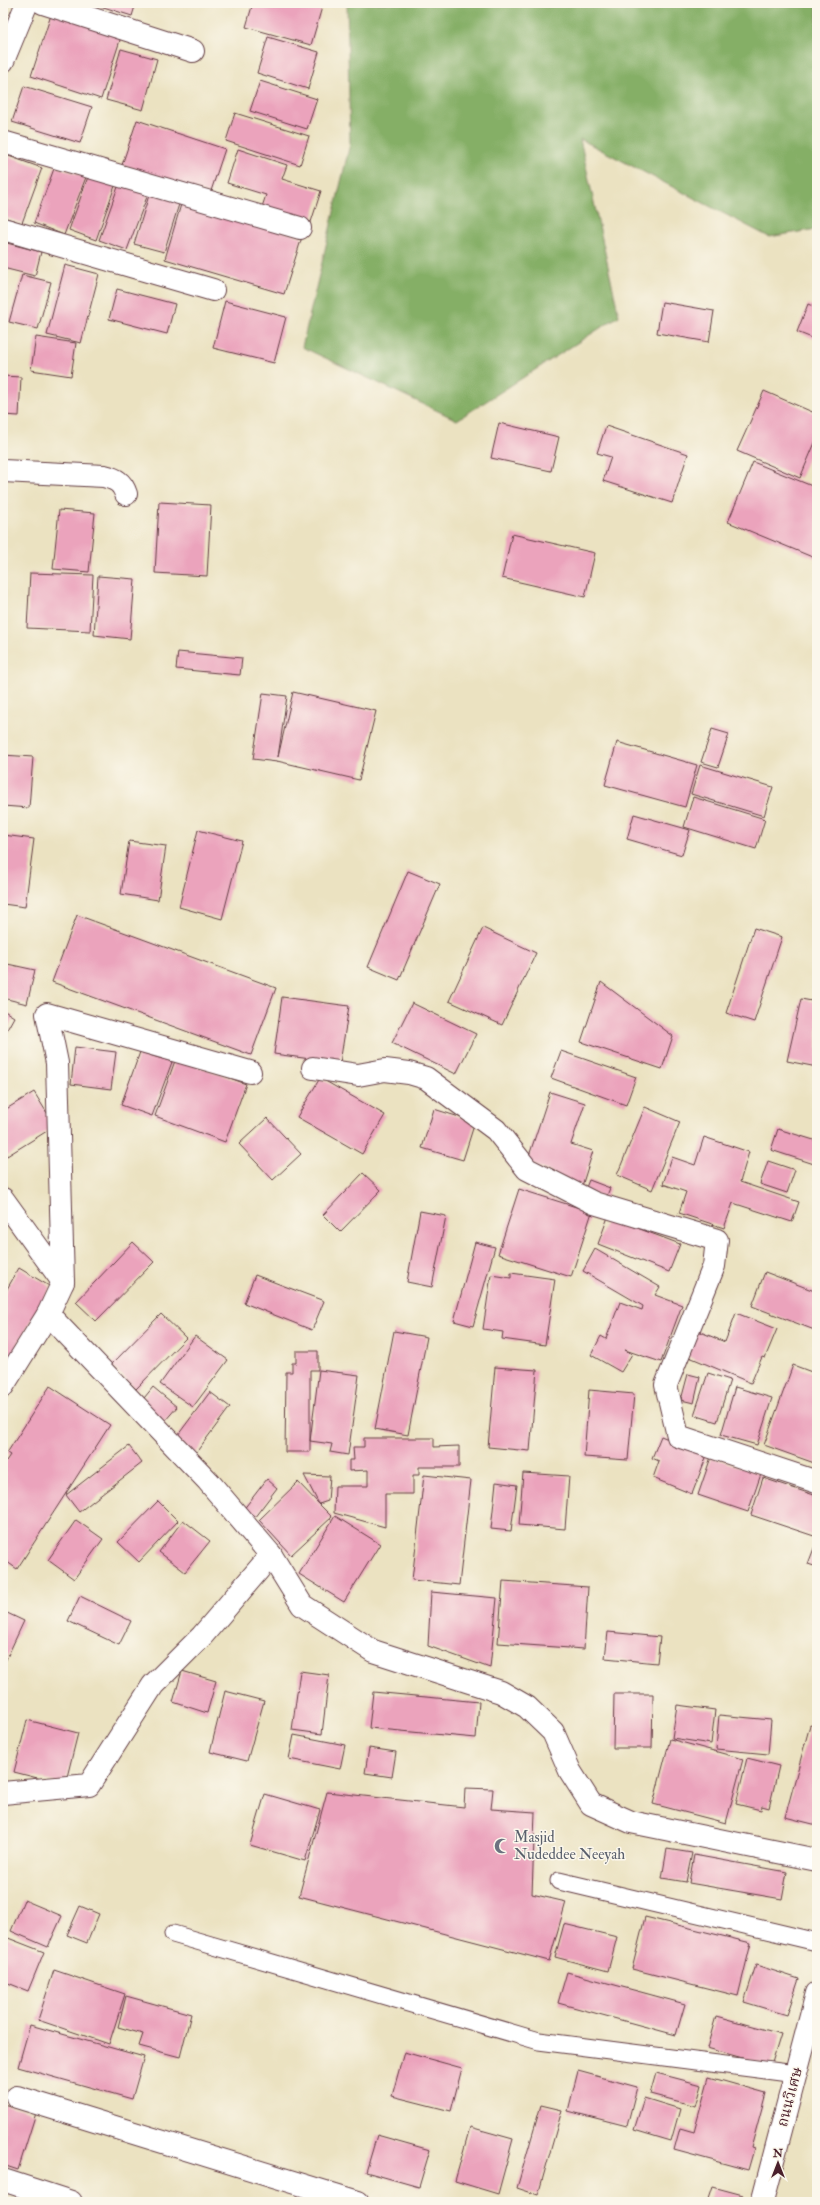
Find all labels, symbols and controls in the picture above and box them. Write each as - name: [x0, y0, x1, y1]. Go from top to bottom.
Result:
- place label: Masjid Nudeddee Neeyah: [514, 1828, 625, 1864]
- mosque icon: Masjid Nudeddee Neeyah: [493, 1837, 511, 1855]
- street label: ถนนวิเศษ: [773, 2064, 807, 2129]
- north arrow: [758, 2143, 798, 2183]
- text: N: [772, 2147, 784, 2160]

